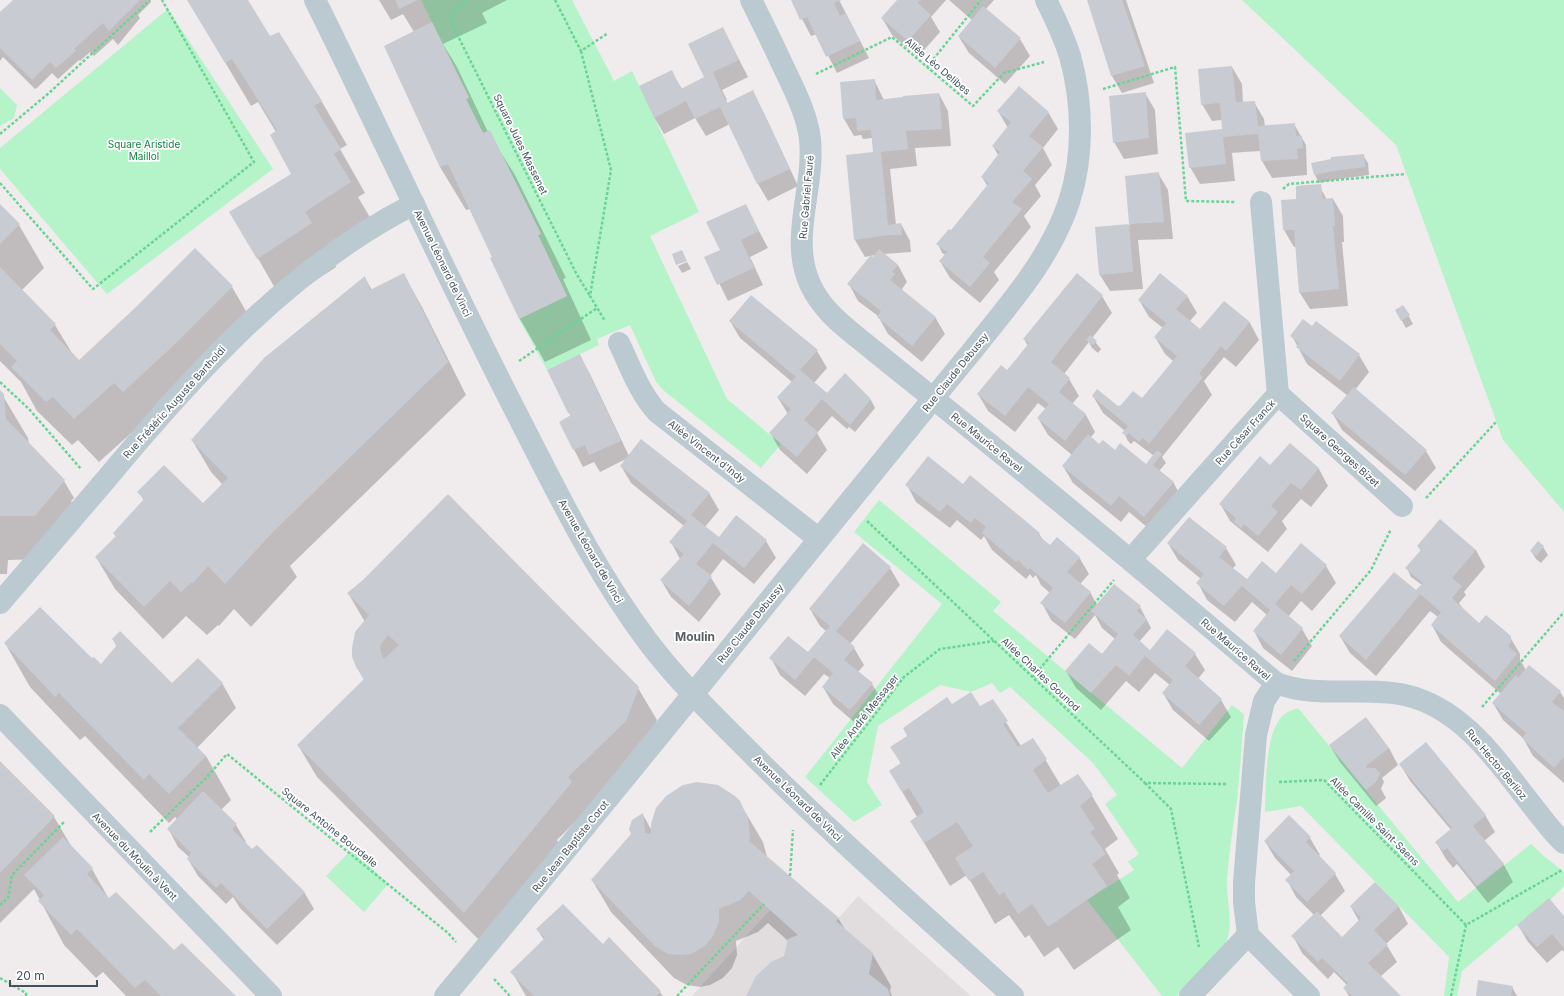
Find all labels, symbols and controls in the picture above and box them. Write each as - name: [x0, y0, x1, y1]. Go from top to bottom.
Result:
- street label: Allée Léo Delibes: [903, 35, 973, 97]
- street label: Square Jules Massenet: [491, 92, 551, 197]
- park label: Square Aristide Maillol: [108, 138, 180, 162]
- street label: Rue Gabriel Fauré: [796, 154, 816, 239]
- street label: Avenue Léonard de Vinci: [412, 208, 474, 318]
- street label: Rue Claude Debussy: [919, 330, 991, 414]
- street label: Rue Frédéric Auguste Bartholdi: [120, 343, 228, 461]
- street label: Rue César Franck: [1213, 397, 1278, 467]
- street label: Rue Maurice Ravel: [949, 410, 1025, 474]
- street label: Square Georges Bizet: [1298, 411, 1383, 489]
- street label: Allée Vincent d'Indy: [666, 417, 748, 485]
- street label: Avenue Léonard de Vinci: [556, 497, 626, 605]
- street label: Rue Claude Debussy: [714, 581, 786, 665]
- street label: Rue Maurice Ravel: [1199, 616, 1273, 682]
- district label: Moulin: [675, 629, 715, 644]
- street label: Allée Charles Gounod: [999, 635, 1083, 713]
- street label: Allée André Messager: [827, 671, 901, 761]
- street label: Rue Hector Berlioz: [1464, 726, 1530, 802]
- street label: Avenue Léonard de Vinci: [752, 753, 844, 843]
- street label: Allée Camille Saint-Saens: [1328, 774, 1422, 868]
- street label: Square Antoine Bourdelle: [280, 785, 381, 870]
- street label: Rue Jean Baptiste Corot: [529, 797, 611, 894]
- street label: Avenue du Moulin à Vent: [90, 810, 181, 903]
- scale bar: [10, 962, 97, 988]
- text: 20 m: [16, 968, 45, 983]

